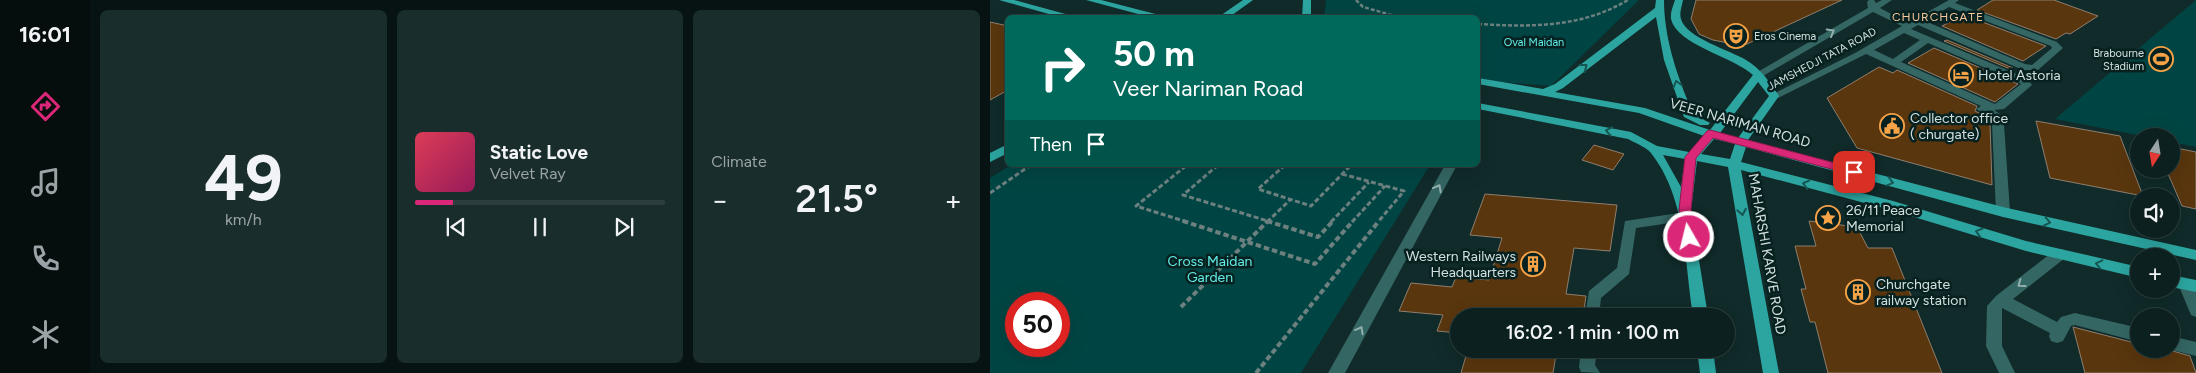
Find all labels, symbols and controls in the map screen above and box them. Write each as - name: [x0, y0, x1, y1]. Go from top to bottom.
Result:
- district label: CHURCHGATE: [1892, 10, 1984, 24]
- text: 16:01: [19, 21, 71, 48]
- theatre icon: Eros Cinema: [1723, 23, 1749, 49]
- street label: JAMSHEDJI TATA ROAD: [1765, 25, 1879, 93]
- one-way arrow: [1825, 28, 1834, 38]
- place label: Eros Cinema: [1754, 30, 1816, 43]
- text: 50 m: [1113, 33, 1195, 75]
- icon: right: [1030, 35, 1095, 100]
- park label: Oval Maidan: [1504, 36, 1564, 49]
- sports icon: Brabourne Stadium: [2148, 46, 2174, 72]
- place label: Brabourne Stadium: [2093, 47, 2144, 73]
- hotel icon: Hotel Astoria: [1948, 62, 1974, 88]
- one-way arrow: [1578, 64, 1587, 72]
- place label: Hotel Astoria: [1978, 67, 2061, 84]
- text: Veer Nariman Road: [1113, 75, 1303, 102]
- one-way arrow: [1672, 80, 1682, 88]
- icon: directions: [28, 89, 63, 124]
- street label: VEER NARIMAN ROAD: [1668, 95, 1812, 151]
- place label: Collector office ( churgate): [1910, 110, 2008, 143]
- public building icon: Collector office ( churgate): [1879, 113, 1905, 139]
- one-way arrow: [1605, 127, 1614, 137]
- north arrow: [2130, 128, 2180, 178]
- map controls: [2130, 128, 2180, 358]
- icon: arrive: [1082, 130, 1110, 158]
- text: Then: [1030, 133, 1072, 156]
- text: 49: [204, 138, 283, 216]
- text: Static Love: [490, 141, 588, 164]
- pin: [1833, 151, 1875, 193]
- text: Climate: [711, 152, 767, 171]
- icon: arrive: [1840, 158, 1868, 186]
- text: Velvet Ray: [490, 164, 566, 183]
- icon: music: [28, 165, 63, 200]
- street label: MAHARSHI KARVE ROAD: [1744, 172, 1790, 336]
- text: 21.5°: [795, 176, 878, 222]
- one-way arrow: [1885, 176, 1894, 186]
- one-way arrow: [1802, 179, 1810, 190]
- text: −: [711, 183, 729, 217]
- text: +: [945, 183, 962, 217]
- one-way arrow: [1432, 185, 1442, 194]
- button: sound: [2130, 188, 2180, 238]
- place label: 26/11 Peace Memorial: [1846, 202, 1921, 235]
- place icon: 26/11 Peace Memorial: [1815, 205, 1841, 231]
- one-way arrow: [1736, 208, 1746, 217]
- text: km/h: [225, 210, 262, 229]
- position arrow: [1662, 210, 1714, 262]
- icon: previous: [442, 213, 470, 241]
- icon: pause: [526, 213, 554, 241]
- icon: next: [610, 213, 638, 241]
- one-way arrow: [2043, 216, 2052, 227]
- one-way arrow: [1976, 228, 1984, 238]
- icon: phone: [28, 241, 63, 276]
- place label: Western Railways Headquarters: [1406, 248, 1516, 281]
- button: +: [2130, 248, 2180, 298]
- building icon: Western Railways Headquarters: [1520, 251, 1546, 277]
- park label: Cross Maidan Garden: [1168, 253, 1253, 286]
- one-way arrow: [2095, 259, 2104, 270]
- place label: Churchgate railway station: [1876, 276, 1966, 309]
- one-way arrow: [2018, 278, 2027, 287]
- building icon: Churchgate railway station: [1845, 279, 1871, 305]
- speed limit sign: 50: [1005, 292, 1070, 357]
- button: −: [2130, 308, 2180, 358]
- icon: climate: [28, 317, 63, 352]
- text: 16:02 · 1 min · 100 m: [1506, 321, 1679, 344]
- one-way arrow: [1353, 327, 1363, 336]

